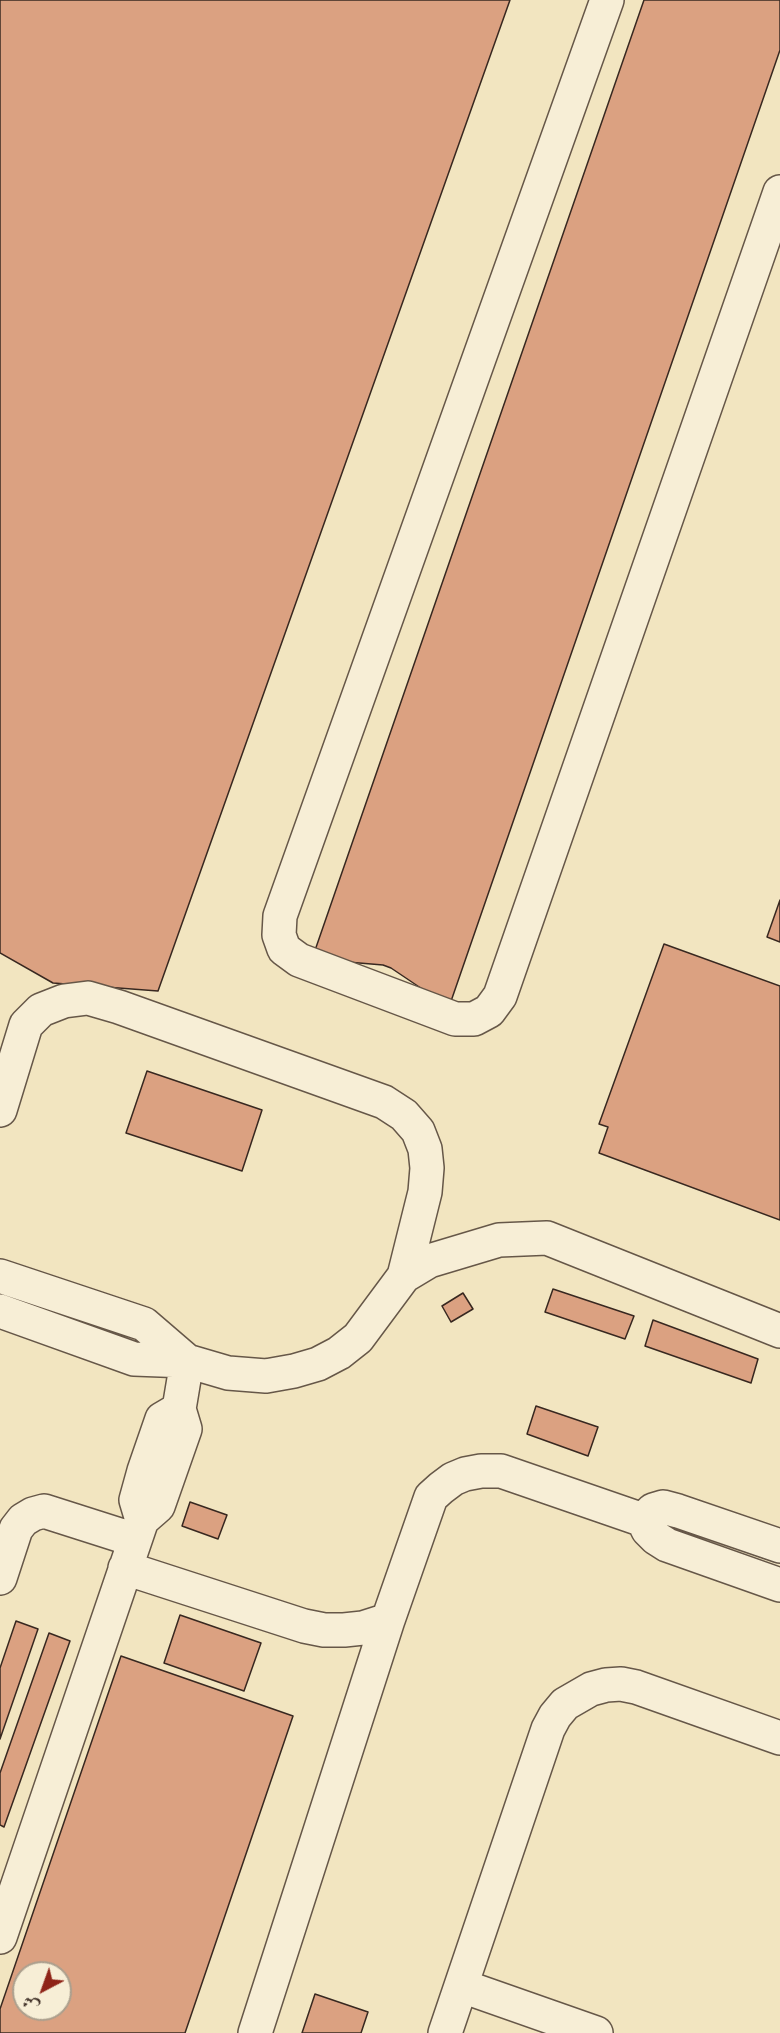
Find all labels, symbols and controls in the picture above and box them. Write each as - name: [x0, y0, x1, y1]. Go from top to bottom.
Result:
- north arrow: [12, 1961, 72, 2021]
- text: ش: [20, 1992, 43, 2014]

